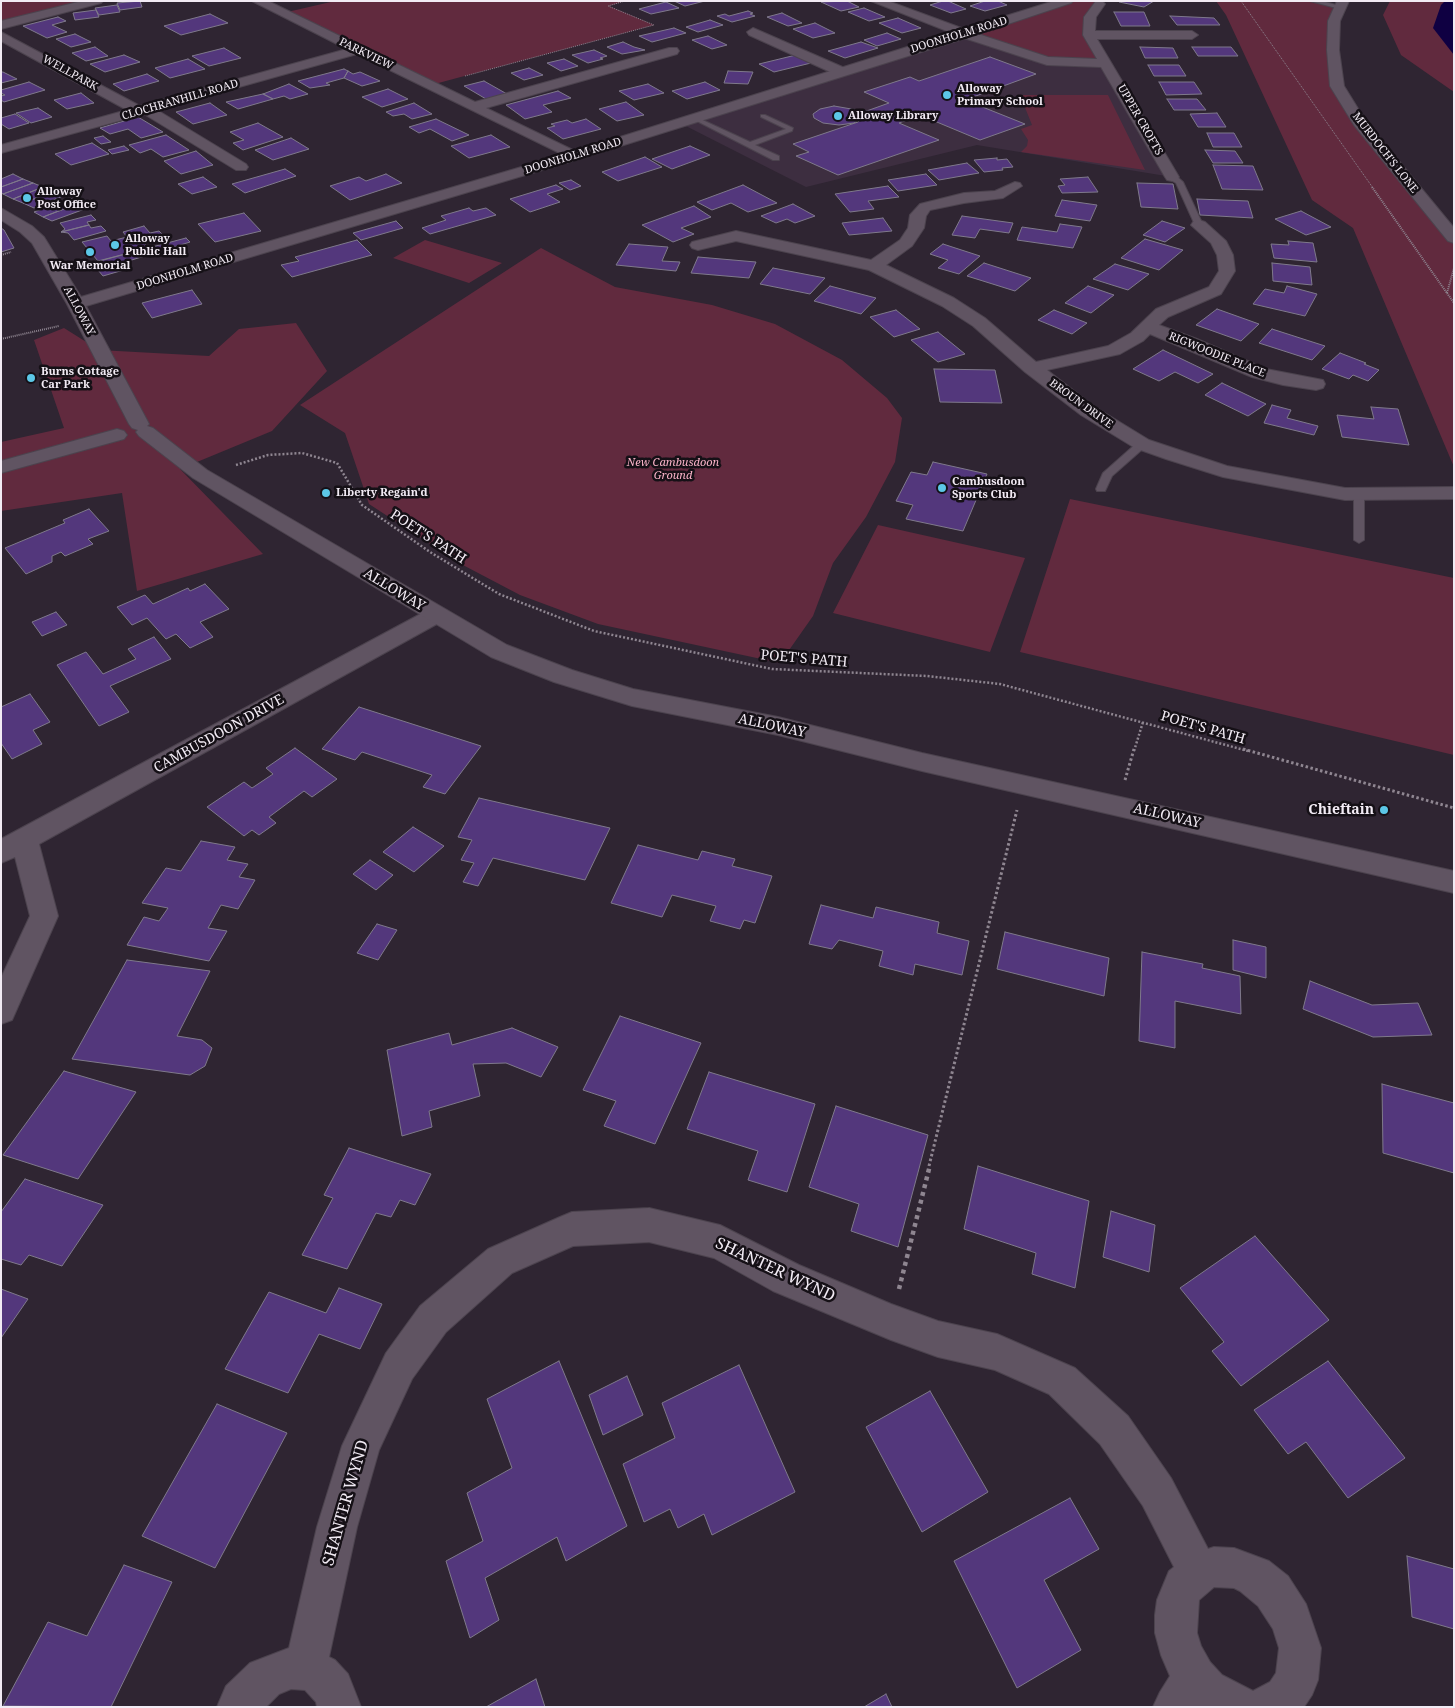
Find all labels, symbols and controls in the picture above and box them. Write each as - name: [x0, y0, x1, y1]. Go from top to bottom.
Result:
- street label: DOONHOLM ROAD: [909, 14, 1009, 56]
- street label: PARKVIEW: [337, 35, 395, 73]
- street label: WELLPARK: [40, 52, 100, 94]
- street label: CLOCHRANHILL ROAD: [120, 77, 240, 123]
- place label: Alloway Primary School: [957, 82, 1043, 108]
- street label: UPPER CROFTS: [1114, 82, 1166, 158]
- marker: Alloway Primary School: [941, 89, 953, 101]
- place label: Alloway Library: [848, 109, 938, 123]
- marker: Alloway Library: [832, 110, 844, 122]
- street label: MURDOCH'S LONE: [1349, 110, 1421, 196]
- street label: DOONHOLM ROAD: [523, 135, 623, 177]
- place label: Alloway Post Office: [37, 185, 96, 211]
- marker: Alloway Post Office: [21, 192, 33, 204]
- place label: Alloway Public Hall: [125, 232, 186, 258]
- marker: Alloway Public Hall: [109, 239, 121, 251]
- marker: War Memorial: [84, 246, 96, 258]
- street label: DOONHOLM ROAD: [135, 251, 235, 293]
- place label: War Memorial: [50, 259, 130, 273]
- street label: ALLOWAY: [60, 284, 98, 338]
- street label: RIGWOODIE PLACE: [1167, 330, 1267, 380]
- place label: Burns Cottage Car Park: [41, 365, 119, 391]
- marker: Burns Cottage Car Park: [25, 372, 37, 384]
- street label: BROUN DRIVE: [1047, 377, 1115, 431]
- park label: New Cambusdoon Ground: [627, 456, 719, 482]
- place label: Cambusdoon Sports Club: [952, 475, 1025, 501]
- marker: Cambusdoon Sports Club: [936, 482, 948, 494]
- place label: Liberty Regain'd: [336, 486, 428, 500]
- marker: Liberty Regain'd: [320, 487, 332, 499]
- street label: POET'S PATH: [387, 506, 469, 568]
- street label: ALLOWAY: [360, 565, 428, 615]
- street label: POET'S PATH: [760, 647, 848, 671]
- street label: CAMBUSDOON DRIVE: [151, 691, 287, 777]
- street label: POET'S PATH: [1159, 708, 1247, 748]
- street label: ALLOWAY: [737, 711, 807, 741]
- street label: ALLOWAY: [1132, 800, 1202, 832]
- place label: Chieftain: [1308, 802, 1374, 818]
- marker: Chieftain: [1378, 804, 1390, 816]
- street label: SHANTER WYND: [712, 1234, 838, 1306]
- street label: SHANTER WYND: [319, 1438, 373, 1568]

